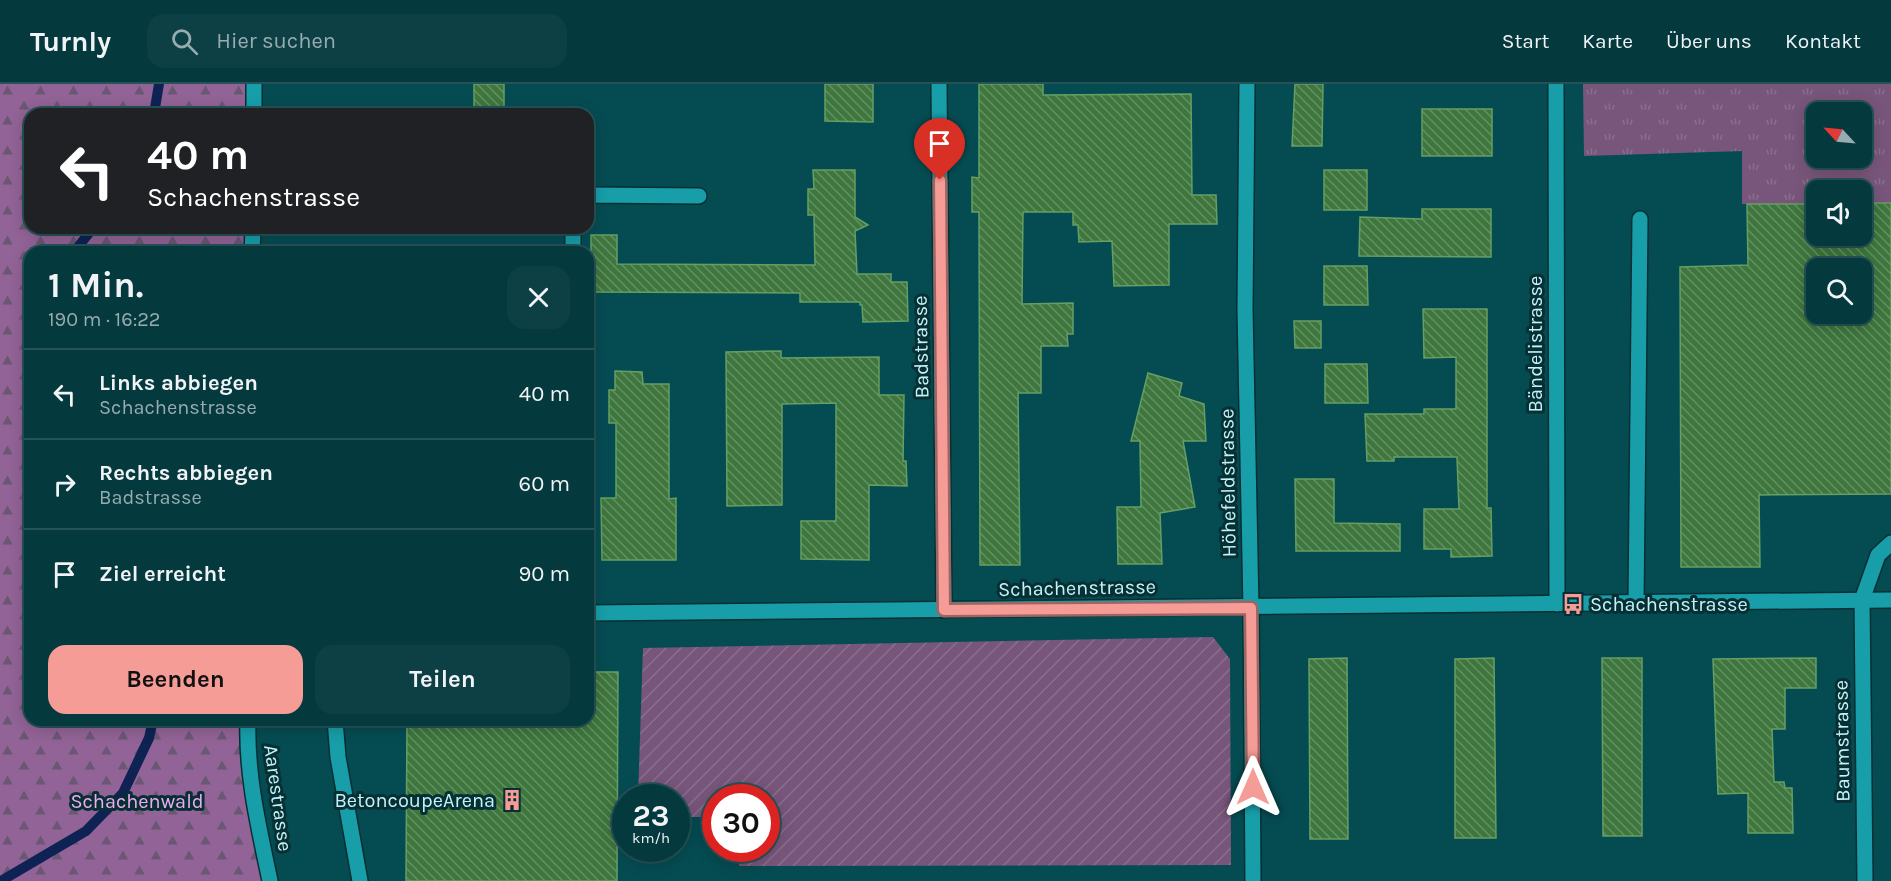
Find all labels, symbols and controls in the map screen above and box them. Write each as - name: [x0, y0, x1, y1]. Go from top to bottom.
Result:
- search box: [147, 14, 567, 68]
- text: Turnly: [30, 25, 111, 58]
- icon: search: [168, 25, 201, 58]
- text: Hier suchen: [216, 28, 336, 54]
- text: Start: [1502, 29, 1549, 53]
- text: Karte: [1582, 29, 1633, 53]
- text: Über uns: [1666, 29, 1752, 53]
- text: Kontakt: [1785, 29, 1861, 53]
- north arrow: [1806, 102, 1872, 168]
- map controls: [1806, 102, 1872, 324]
- pin: [914, 118, 965, 180]
- icon: arrive: [923, 127, 956, 160]
- text: 40 m: [147, 130, 249, 180]
- icon: left: [48, 132, 126, 210]
- button: sound: [1806, 180, 1872, 246]
- text: Schachenstrasse: [147, 181, 360, 213]
- button: search: [1806, 258, 1872, 324]
- text: 1 Min.: [48, 264, 143, 306]
- button: close: [507, 266, 570, 329]
- street label: Bändelistrasse: [1524, 276, 1547, 412]
- street label: Badstrasse: [909, 295, 933, 399]
- text: 190 m · 16:22: [48, 308, 160, 331]
- text: Links abbiegen: [99, 370, 258, 396]
- icon: left: [48, 378, 81, 411]
- text: 40 m: [519, 381, 570, 407]
- text: Schachenstrasse: [99, 396, 257, 419]
- street label: Höhefeldstrasse: [1215, 408, 1241, 558]
- text: Rechts abbiegen: [99, 460, 273, 486]
- icon: right: [48, 468, 81, 501]
- text: 60 m: [519, 471, 570, 497]
- text: Badstrasse: [99, 486, 202, 509]
- icon: arrive: [48, 558, 81, 591]
- text: Ziel erreicht: [99, 561, 226, 587]
- text: 90 m: [518, 561, 570, 587]
- street label: Schachenstrasse: [998, 575, 1156, 601]
- bus stop icon: Schachenstrasse: [1561, 592, 1585, 616]
- place label: Schachenstrasse: [1590, 593, 1748, 616]
- button: Beenden: [48, 645, 303, 714]
- button: Teilen: [315, 645, 570, 714]
- street label: Baumstrasse: [1829, 680, 1855, 802]
- street label: Aarestrasse: [259, 743, 297, 853]
- position arrow: [1221, 755, 1285, 819]
- speed limit sign: 30: [702, 784, 780, 862]
- building icon: BetoncoupeArena: [500, 788, 524, 812]
- place label: BetoncoupeArena: [334, 789, 495, 812]
- park label: Schachenwald: [70, 790, 204, 813]
- text: 23: [633, 798, 669, 834]
- text: km/h: [632, 829, 670, 847]

